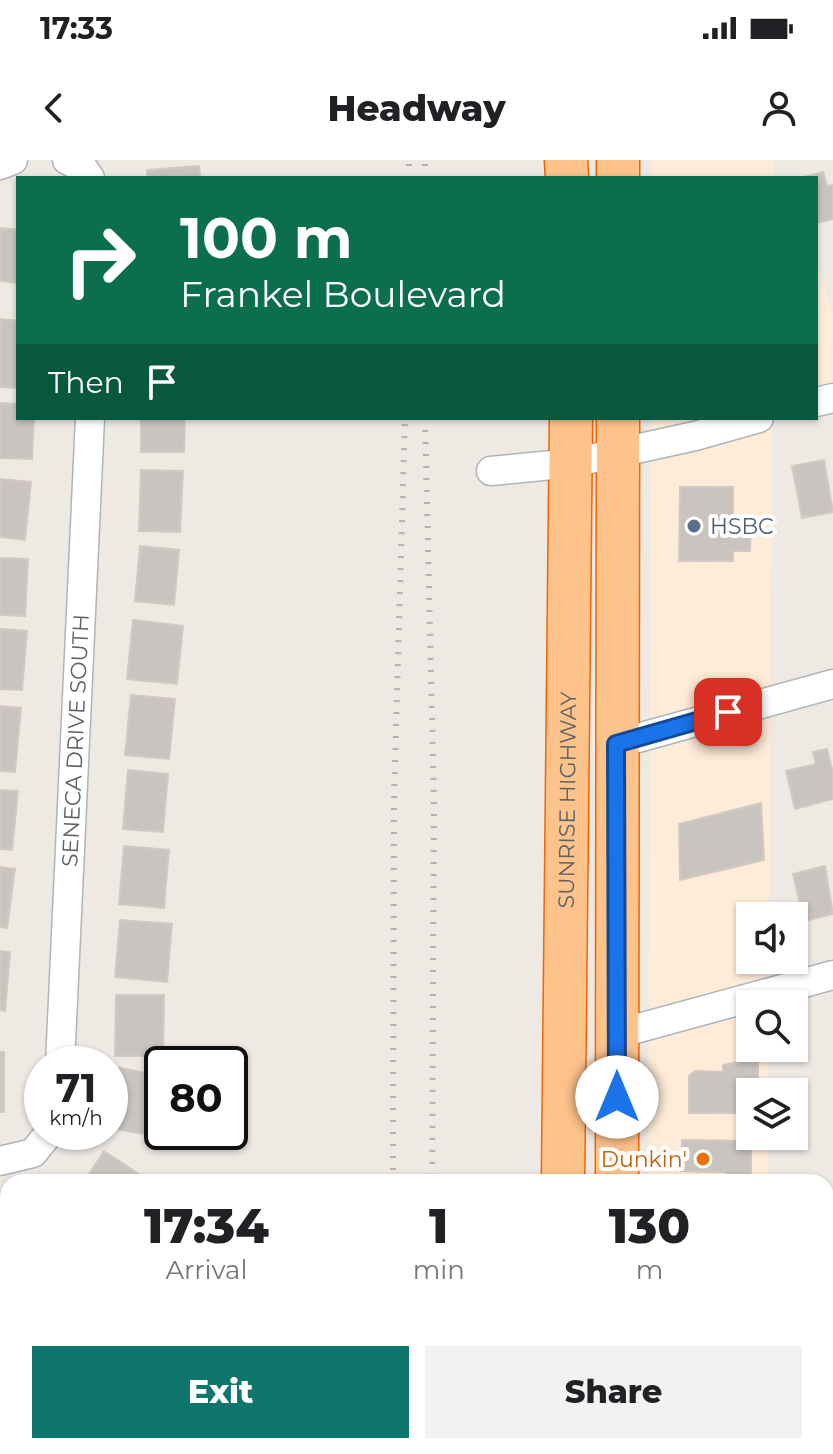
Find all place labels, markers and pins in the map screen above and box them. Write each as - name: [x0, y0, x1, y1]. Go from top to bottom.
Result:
- place label: HSBC: [710, 513, 774, 540]
- marker: HSBC: [685, 517, 703, 535]
- pin: [694, 678, 762, 746]
- place label: Dunkin': [601, 1146, 687, 1173]
- marker: Dunkin': [694, 1150, 712, 1168]

